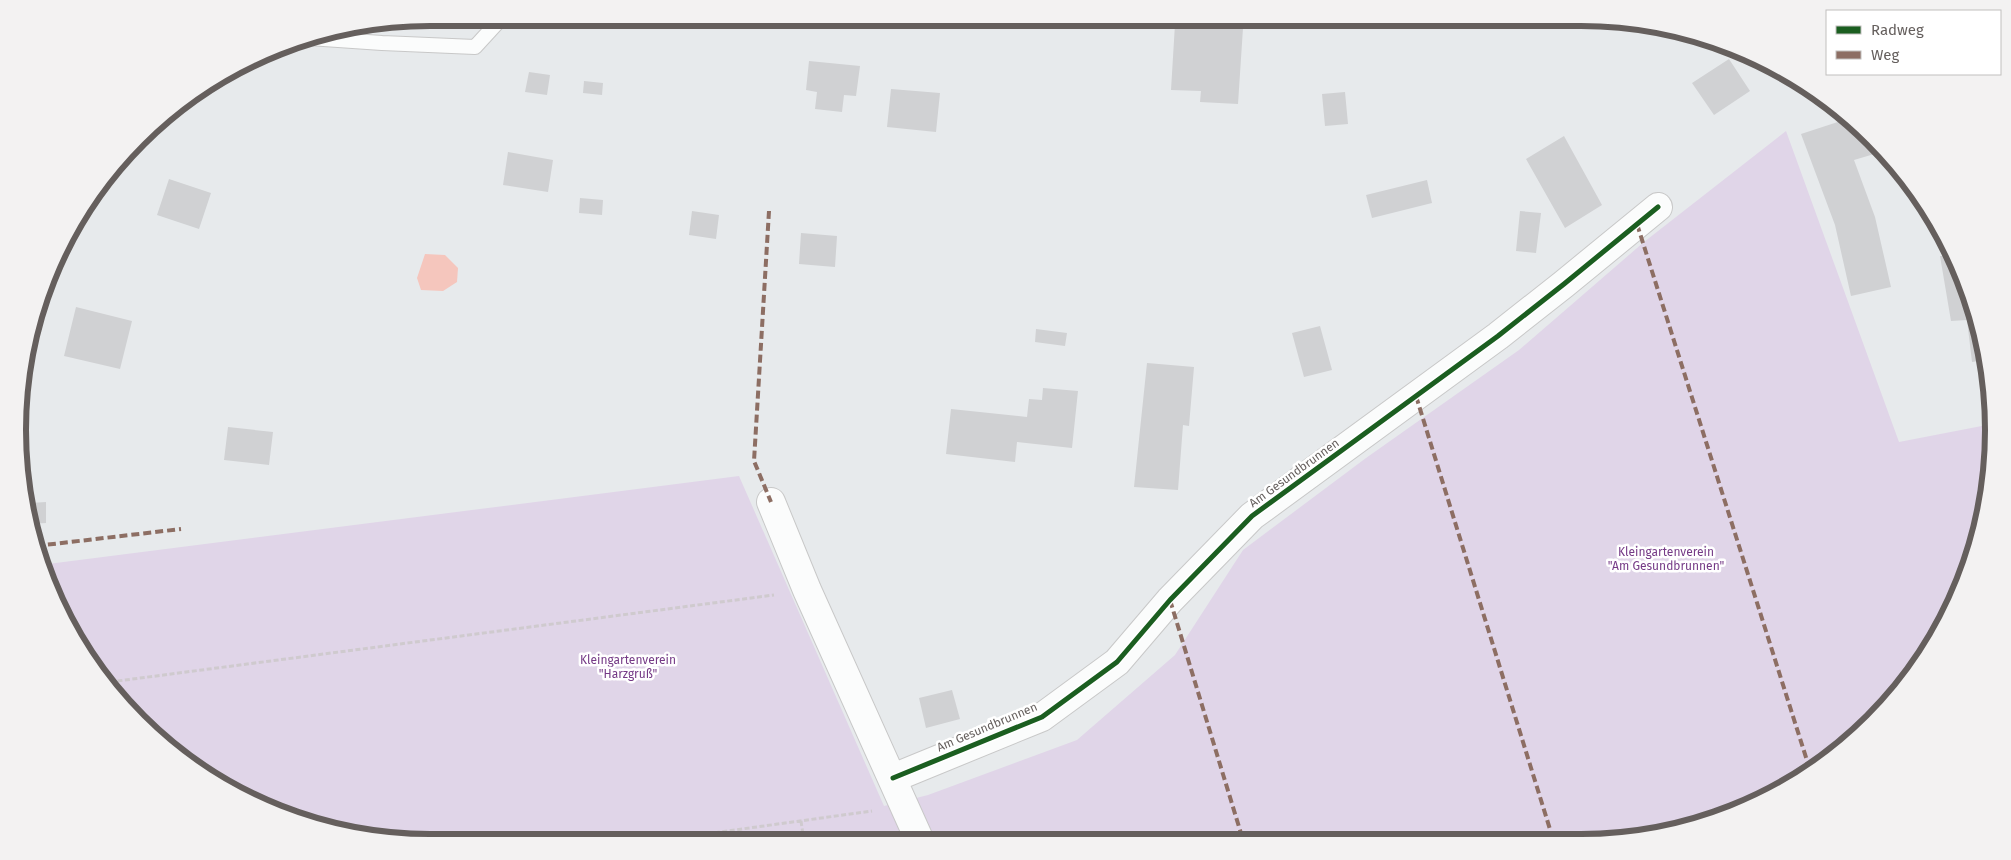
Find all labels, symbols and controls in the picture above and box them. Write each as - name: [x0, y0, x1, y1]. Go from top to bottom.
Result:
- legend: [1826, 10, 2001, 75]
- text: Radweg: [1871, 21, 1924, 39]
- text: Weg: [1871, 46, 1899, 64]
- street label: Am Gesundbrunnen: [1246, 436, 1342, 510]
- park label: Kleingartenverein "Am Gesundbrunnen": [1608, 545, 1725, 573]
- park label: Kleingartenverein "Harzgruß": [580, 653, 676, 681]
- street label: Am Gesundbrunnen: [935, 700, 1039, 754]

